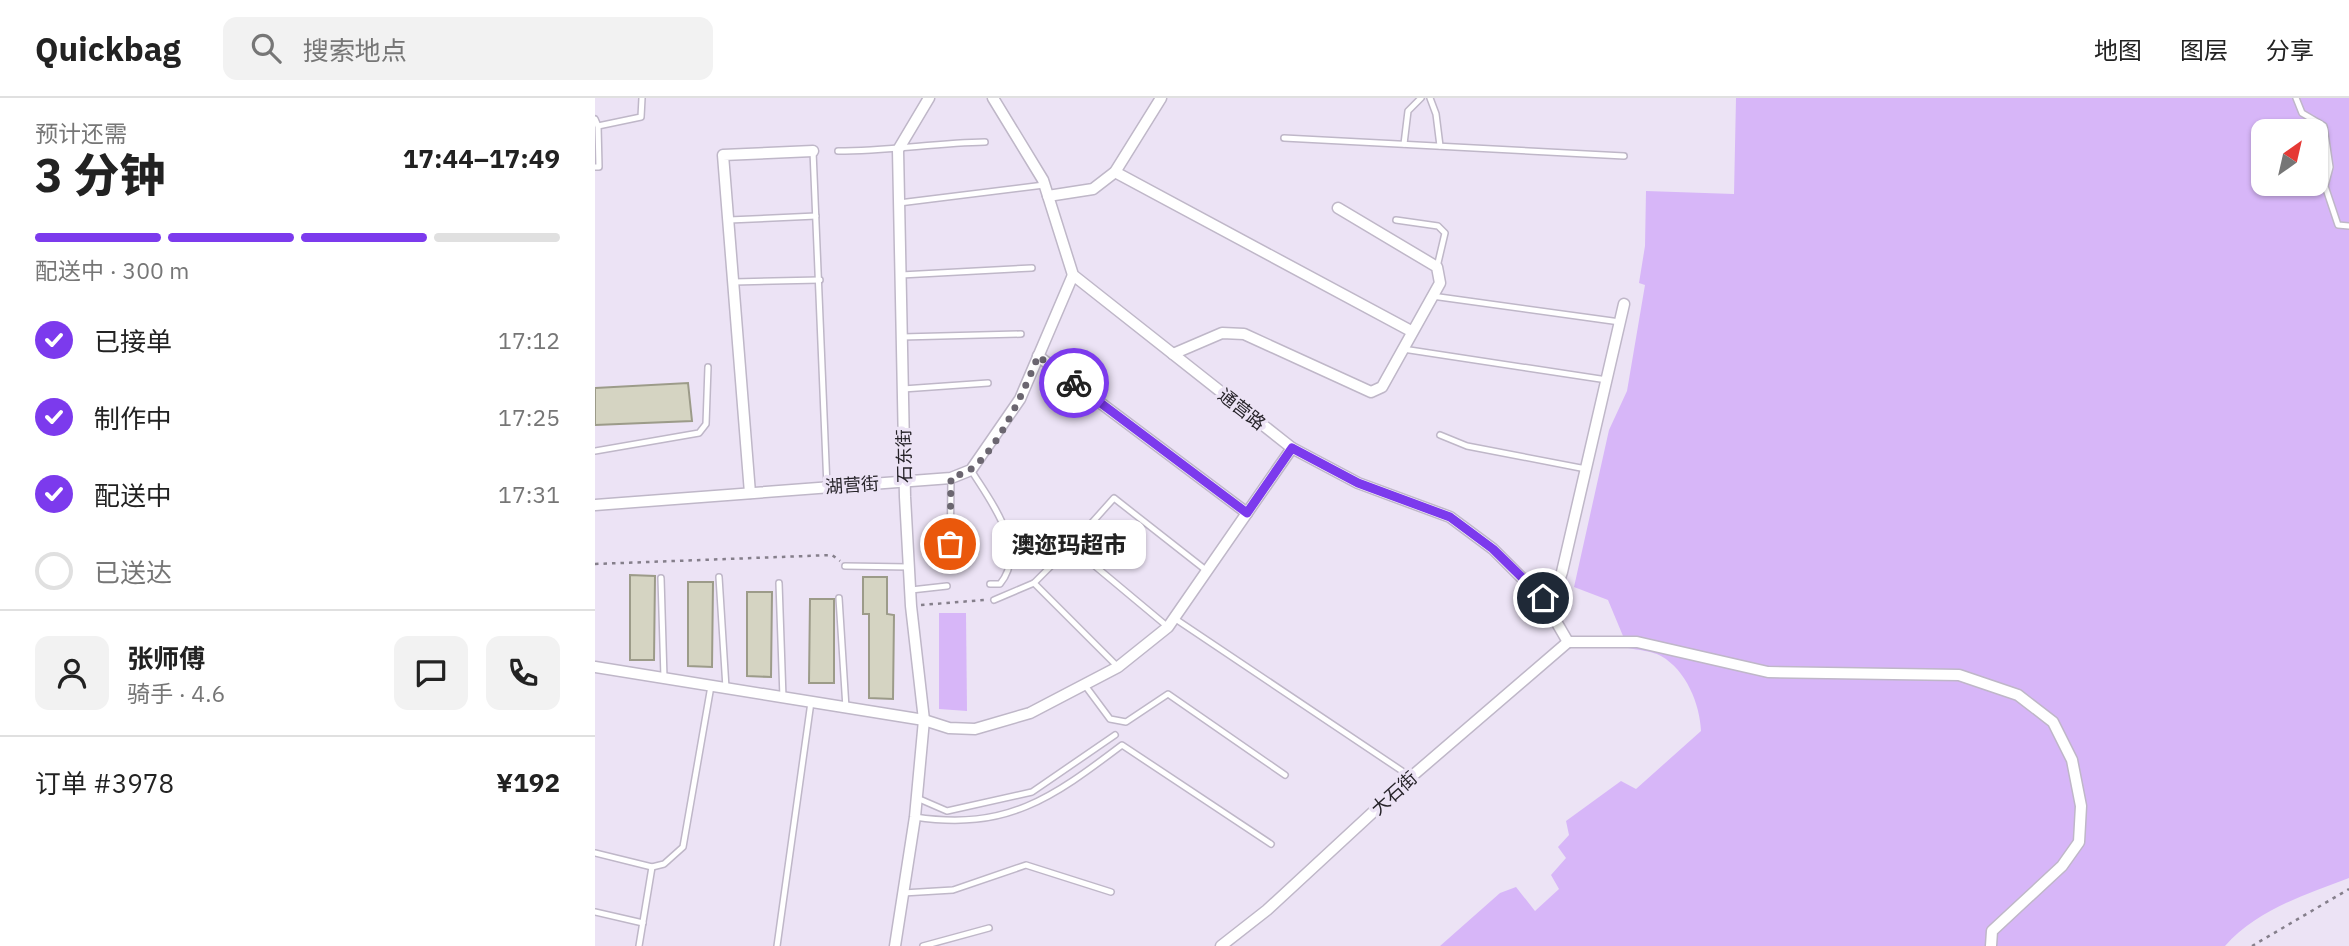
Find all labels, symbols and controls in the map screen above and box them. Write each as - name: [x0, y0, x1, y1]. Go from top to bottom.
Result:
- search box: [223, 17, 713, 80]
- text: Quickbag: [35, 27, 181, 70]
- icon: search: [247, 29, 285, 67]
- text: 搜索地点: [303, 33, 407, 67]
- text: 地图: [2094, 34, 2142, 66]
- text: 图层: [2180, 34, 2228, 66]
- text: 分享: [2266, 34, 2314, 66]
- text: 预计还需: [35, 118, 127, 148]
- north arrow: [2251, 119, 2327, 196]
- map controls: [2251, 119, 2328, 196]
- text: 17:44–17:49: [403, 141, 560, 175]
- text: 3 分钟: [35, 145, 165, 205]
- text: 配送中 · 300 m: [35, 255, 189, 285]
- icon: check: [35, 321, 73, 359]
- text: 已接单: [94, 324, 172, 358]
- text: 17:12: [498, 325, 560, 355]
- courier: [1039, 348, 1109, 418]
- icon: bike: [1055, 364, 1093, 402]
- street label: 通营路: [1214, 383, 1270, 435]
- icon: check: [35, 398, 73, 436]
- text: 制作中: [94, 401, 172, 435]
- text: 17:25: [498, 402, 560, 432]
- street label: 石东街: [892, 429, 916, 483]
- street label: 湖营街: [824, 472, 880, 498]
- icon: check: [35, 475, 73, 513]
- text: 配送中: [94, 478, 172, 512]
- text: 17:31: [498, 479, 560, 509]
- pin: [920, 514, 980, 574]
- callout: 澳迩玛超市: [992, 520, 1146, 569]
- icon: bag: [931, 525, 969, 563]
- text: 澳迩玛超市: [1012, 529, 1127, 559]
- text: 已送达: [94, 555, 172, 589]
- pin: [1513, 568, 1573, 628]
- icon: home: [1524, 579, 1562, 617]
- button: person: [35, 636, 109, 710]
- button: chat: [394, 636, 468, 710]
- button: phone: [486, 636, 560, 710]
- text: 张师傅: [127, 641, 205, 675]
- text: 骑手 · 4.6: [127, 678, 225, 708]
- text: ¥192: [496, 765, 560, 799]
- text: 订单 #3978: [35, 766, 174, 800]
- street label: 大石街: [1366, 766, 1422, 820]

